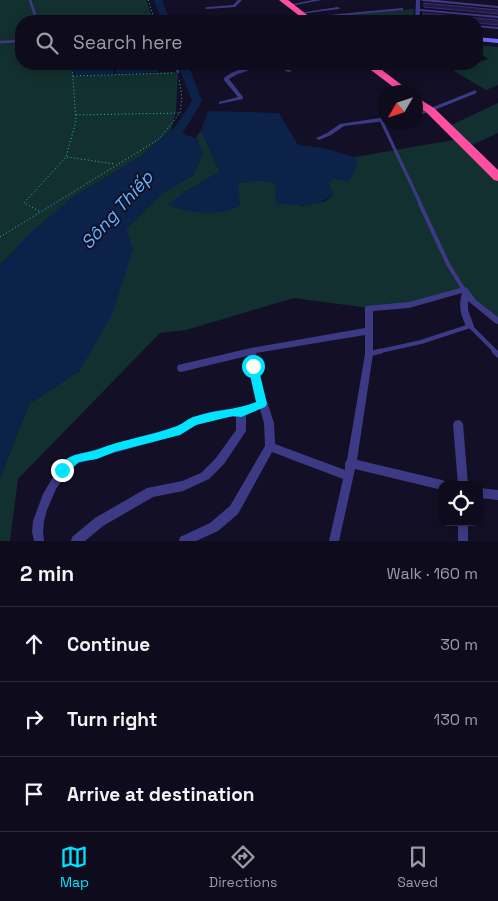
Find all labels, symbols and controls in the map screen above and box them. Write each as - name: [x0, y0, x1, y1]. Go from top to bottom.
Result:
- search box: [15, 15, 483, 70]
- icon: search: [33, 29, 61, 57]
- text: Search here: [73, 30, 183, 55]
- north arrow: [378, 85, 423, 130]
- water label: Sông Thiếp: [76, 165, 159, 253]
- route start: [242, 355, 265, 378]
- route end: [51, 459, 74, 482]
- map controls: [438, 481, 483, 526]
- button: locate: [438, 481, 483, 526]
- text: 2 min: [20, 560, 74, 587]
- text: Walk · 160 m: [387, 563, 478, 584]
- icon: ahead: [20, 630, 48, 658]
- text: Continue: [67, 632, 150, 657]
- text: 30 m: [440, 634, 478, 655]
- icon: right: [20, 705, 48, 733]
- text: Turn right: [67, 707, 157, 732]
- text: 130 m: [434, 709, 478, 730]
- icon: arrive: [20, 780, 48, 808]
- text: Arrive at destination: [67, 782, 255, 807]
- tab: Map: [60, 843, 89, 891]
- tab: Directions: [209, 843, 277, 891]
- tab: Saved: [397, 843, 438, 891]

